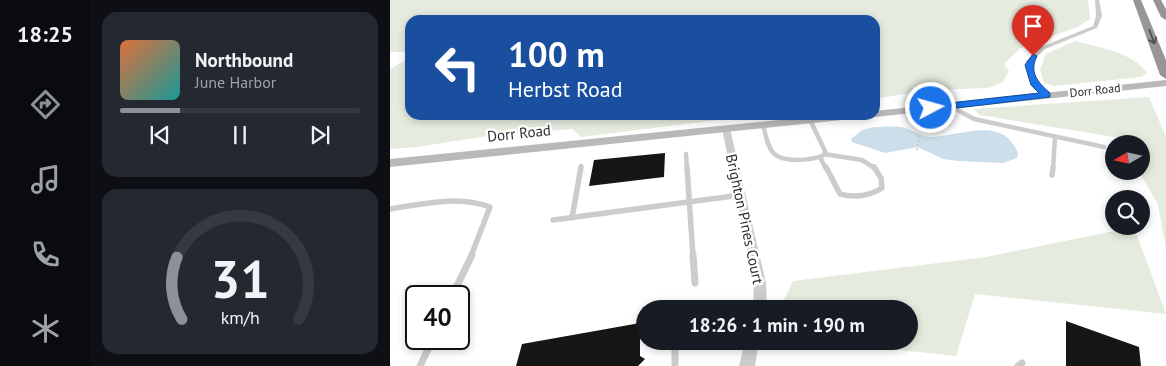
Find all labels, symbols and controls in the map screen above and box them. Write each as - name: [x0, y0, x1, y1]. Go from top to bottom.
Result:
- pin: [1012, 5, 1054, 56]
- icon: arrive: [1019, 12, 1047, 40]
- text: 18:25: [17, 20, 73, 48]
- one-way arrow: [1148, 29, 1157, 44]
- text: 100 m: [508, 31, 605, 77]
- icon: left: [425, 35, 490, 100]
- text: Northbound: [195, 48, 293, 72]
- text: June Harbor: [195, 72, 276, 92]
- text: Herbst Road: [508, 75, 623, 103]
- street label: Dorr Road: [1069, 80, 1121, 100]
- position arrow: [904, 81, 956, 133]
- icon: directions: [28, 87, 63, 122]
- street label: Dorr Road: [486, 120, 552, 146]
- icon: previous: [146, 121, 174, 149]
- icon: pause: [226, 121, 254, 149]
- icon: next: [306, 121, 334, 149]
- north arrow: [1105, 135, 1150, 180]
- map controls: [1105, 135, 1150, 235]
- street label: Brighton Pines Court: [722, 152, 768, 286]
- icon: music: [28, 162, 63, 197]
- button: search: [1105, 190, 1150, 235]
- icon: phone: [28, 237, 63, 272]
- text: 31: [211, 245, 269, 312]
- speed limit sign: 40: [405, 285, 470, 350]
- text: km/h: [220, 306, 260, 329]
- icon: climate: [28, 311, 63, 346]
- text: 18:26 · 1 min · 190 m: [689, 313, 865, 337]

